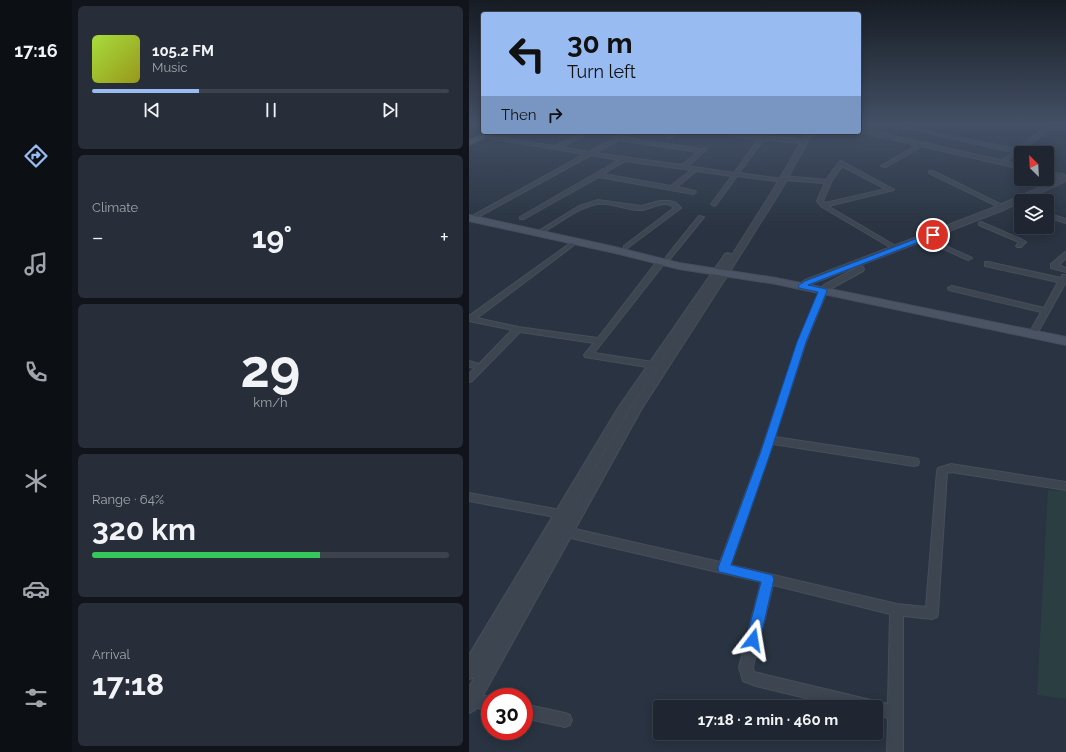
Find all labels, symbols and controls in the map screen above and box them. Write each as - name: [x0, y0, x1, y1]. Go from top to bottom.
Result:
- text: 30 m: [567, 27, 633, 60]
- icon: left: [501, 28, 553, 80]
- text: 17:16: [14, 40, 58, 61]
- text: 105.2 FM: [152, 42, 214, 60]
- text: Music: [152, 60, 187, 75]
- text: Turn left: [567, 61, 636, 82]
- icon: previous: [141, 99, 163, 121]
- icon: pause: [260, 99, 282, 121]
- icon: next: [379, 99, 401, 121]
- icon: right: [544, 104, 566, 126]
- text: Then: [501, 106, 536, 124]
- icon: directions: [22, 142, 50, 170]
- north arrow: [1014, 146, 1054, 186]
- map controls: [1014, 146, 1054, 234]
- button: layers: [1014, 194, 1054, 234]
- text: Climate: [92, 200, 138, 215]
- pin: [916, 218, 950, 252]
- text: 19°: [252, 220, 292, 255]
- text: −: [92, 224, 104, 250]
- text: +: [440, 224, 449, 250]
- icon: arrive: [922, 224, 944, 246]
- icon: music: [22, 250, 50, 278]
- text: 29: [241, 338, 300, 399]
- icon: phone: [22, 358, 50, 386]
- text: km/h: [253, 395, 288, 410]
- icon: climate: [22, 467, 50, 495]
- text: Range · 64%: [92, 492, 164, 507]
- text: 320 km: [92, 512, 196, 547]
- icon: car: [22, 575, 50, 603]
- position arrow: [732, 619, 774, 661]
- text: Arrival: [92, 647, 130, 662]
- text: 17:18: [92, 667, 164, 702]
- icon: filters: [22, 684, 50, 712]
- speed limit sign: 30: [481, 688, 533, 740]
- text: 17:18 · 2 min · 460 m: [698, 711, 838, 729]

